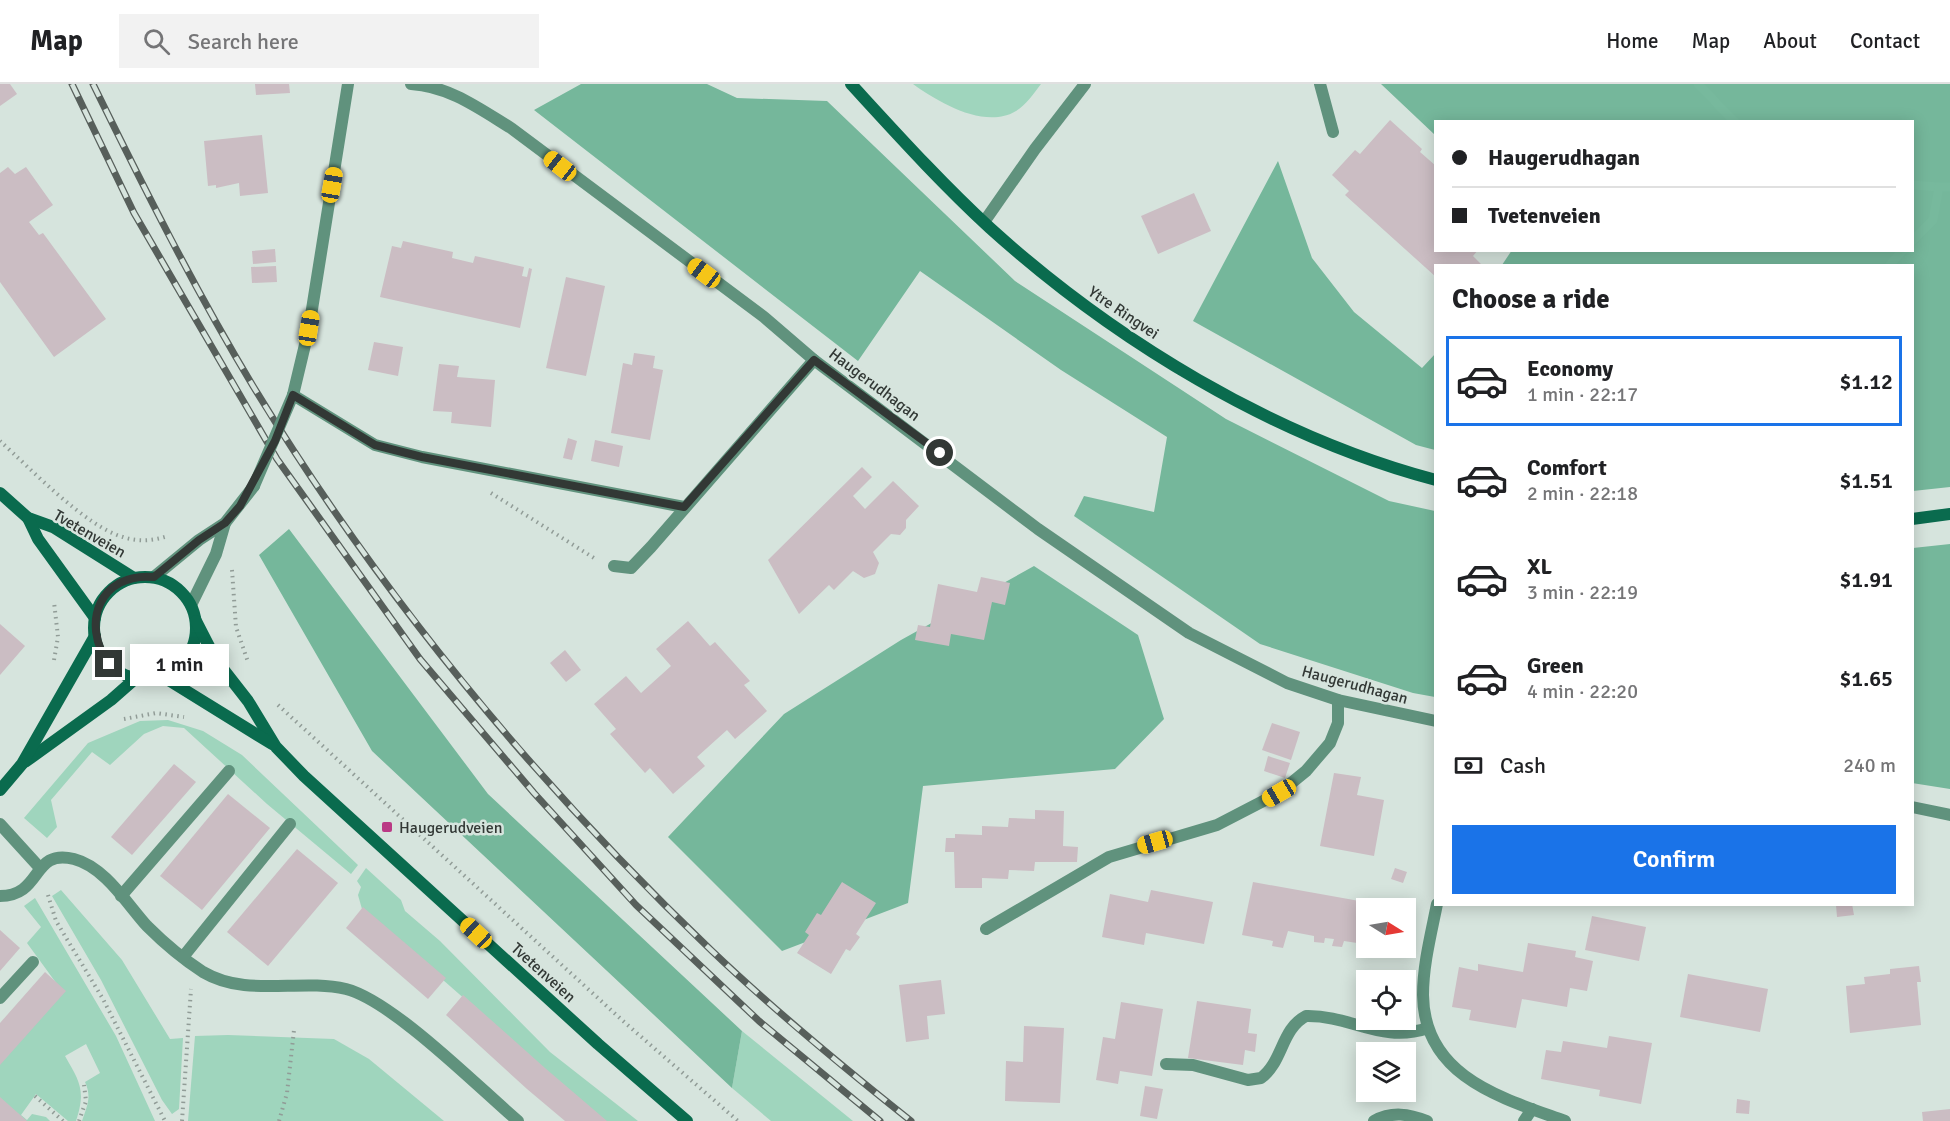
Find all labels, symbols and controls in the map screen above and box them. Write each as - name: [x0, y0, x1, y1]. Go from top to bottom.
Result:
- search box: [119, 14, 539, 68]
- text: Map: [30, 24, 83, 58]
- icon: search: [140, 25, 173, 58]
- text: Search here: [188, 28, 299, 55]
- text: Home: [1606, 28, 1659, 54]
- text: Map: [1692, 28, 1730, 54]
- text: About: [1763, 28, 1817, 54]
- text: Contact: [1850, 28, 1920, 54]
- text: Haugerudhagan: [1488, 144, 1640, 171]
- car: [540, 148, 580, 184]
- car: [320, 166, 344, 204]
- text: Tvetenveien: [1488, 202, 1601, 229]
- car: [684, 255, 724, 291]
- street label: Ytre Ringvei: [1084, 282, 1163, 344]
- text: Choose a ride: [1452, 283, 1610, 316]
- car: [297, 309, 321, 347]
- street label: Haugerudhagan: [825, 344, 924, 426]
- icon: car: [1455, 354, 1509, 408]
- text: Economy: [1527, 355, 1613, 382]
- text: $1.12: [1839, 368, 1893, 395]
- text: 1 min · 22:17: [1527, 382, 1638, 407]
- route start: [926, 439, 953, 466]
- icon: car: [1455, 453, 1509, 507]
- text: Comfort: [1527, 454, 1607, 481]
- text: $1.51: [1839, 467, 1893, 494]
- text: 2 min · 22:18: [1527, 481, 1638, 506]
- street label: Tvetenveien: [50, 505, 129, 563]
- icon: car: [1455, 552, 1509, 606]
- text: XL: [1527, 553, 1552, 580]
- text: $1.91: [1839, 566, 1893, 593]
- text: 3 min · 22:19: [1527, 580, 1638, 605]
- callout: 1 min: [130, 643, 229, 685]
- route end: [95, 650, 122, 677]
- icon: car: [1455, 651, 1509, 705]
- text: 1 min: [156, 652, 203, 677]
- text: Green: [1527, 652, 1584, 679]
- street label: Haugerudhagan: [1299, 661, 1410, 709]
- text: $1.65: [1839, 665, 1893, 692]
- text: 4 min · 22:20: [1527, 679, 1638, 704]
- icon: cash: [1452, 749, 1485, 782]
- text: Cash: [1500, 752, 1546, 779]
- text: 240 m: [1843, 753, 1896, 778]
- car: [1259, 776, 1299, 810]
- place label: Haugerudveien: [399, 818, 502, 838]
- marker: Haugerudveien: [380, 820, 394, 834]
- button: Confirm: [1452, 825, 1896, 894]
- car: [1135, 828, 1175, 856]
- north arrow: [1356, 898, 1416, 958]
- map controls: [1356, 898, 1416, 1102]
- car: [457, 914, 495, 952]
- street label: Tvetenveien: [507, 939, 580, 1007]
- button: locate: [1356, 970, 1416, 1030]
- button: layers: [1356, 1042, 1416, 1102]

